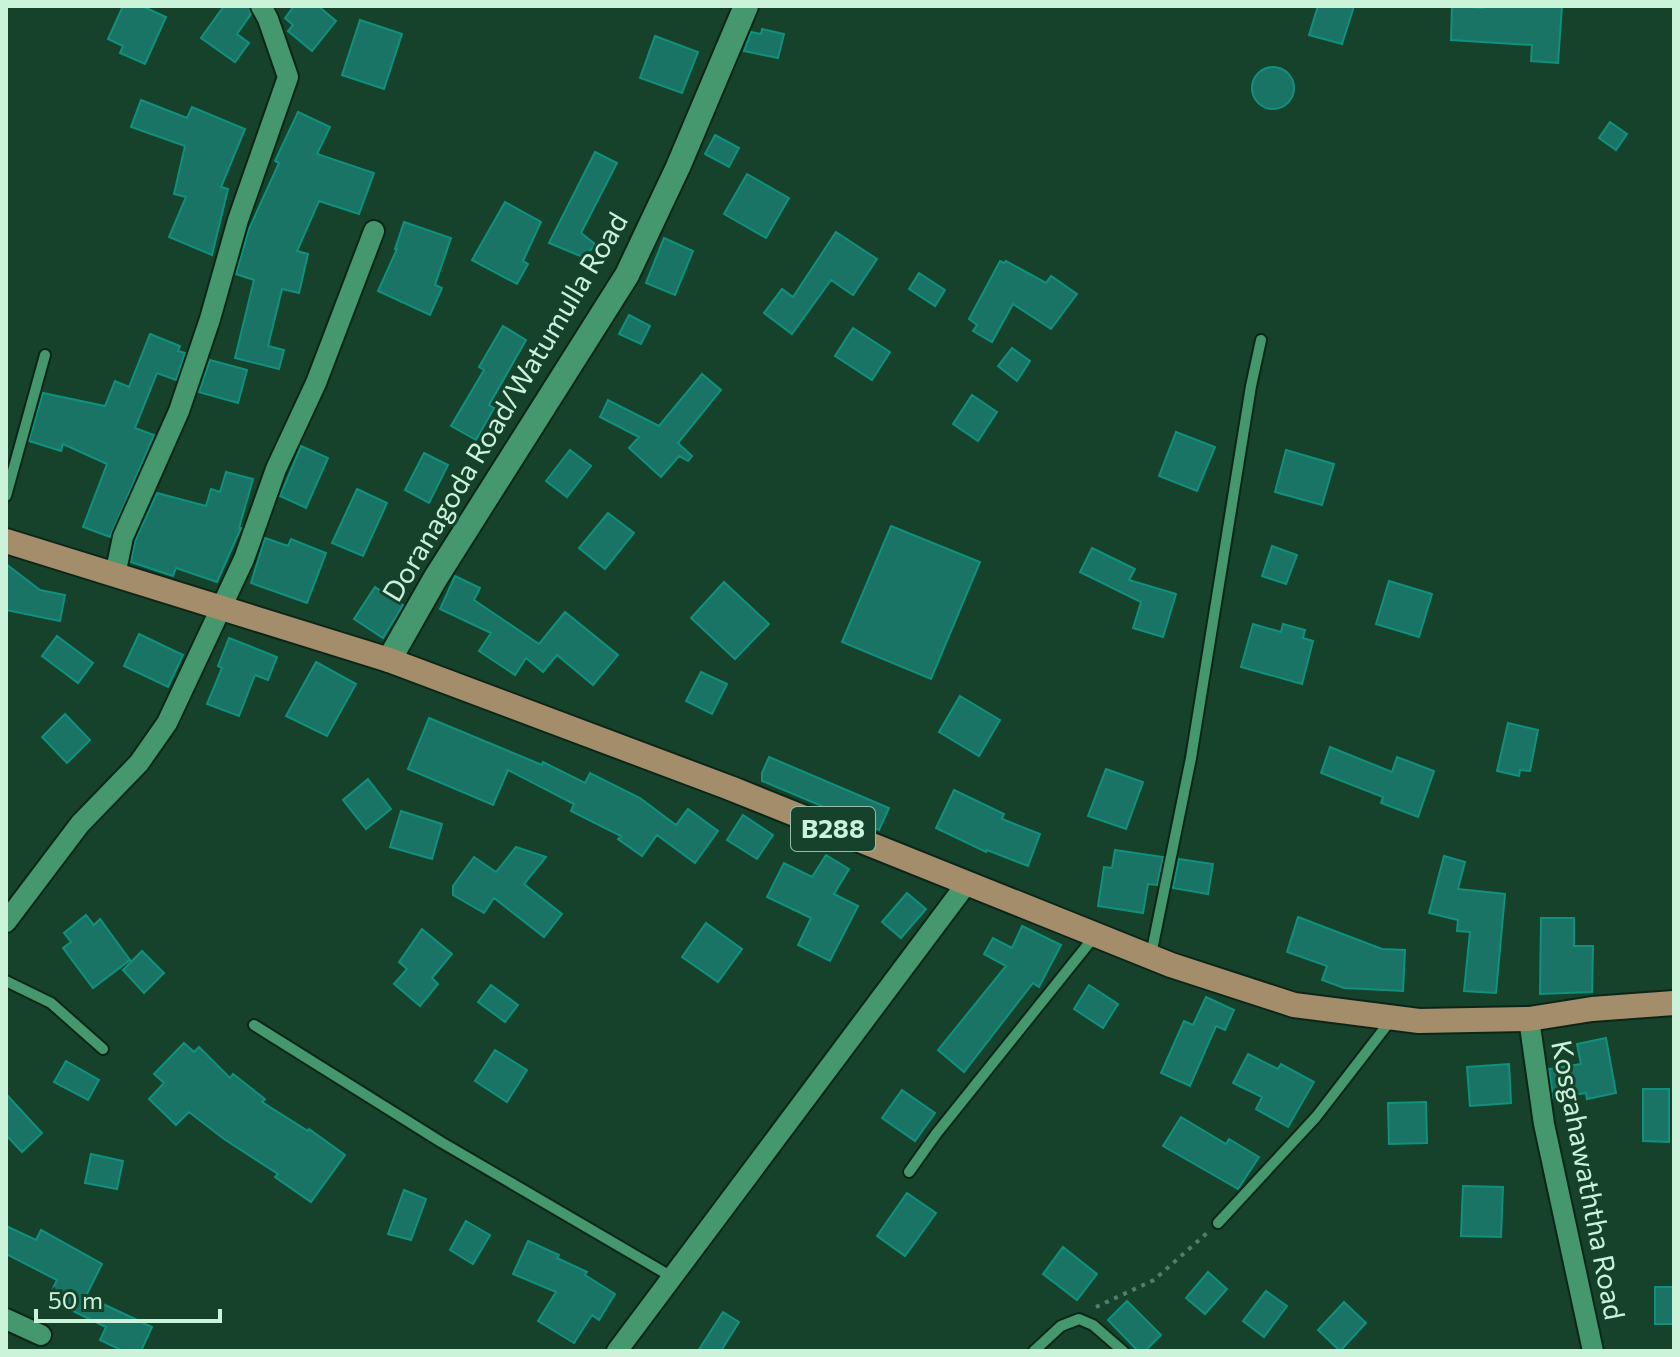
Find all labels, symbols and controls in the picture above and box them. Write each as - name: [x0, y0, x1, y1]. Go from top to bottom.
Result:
- street label: Doranagoda Road/Watumulla Road: [374, 206, 634, 607]
- road number: B288: [791, 807, 875, 851]
- street label: Kosgahawaththa Road: [1545, 1037, 1633, 1323]
- scale bar: [36, 1273, 220, 1323]
- text: 50 m: [48, 1285, 103, 1314]

